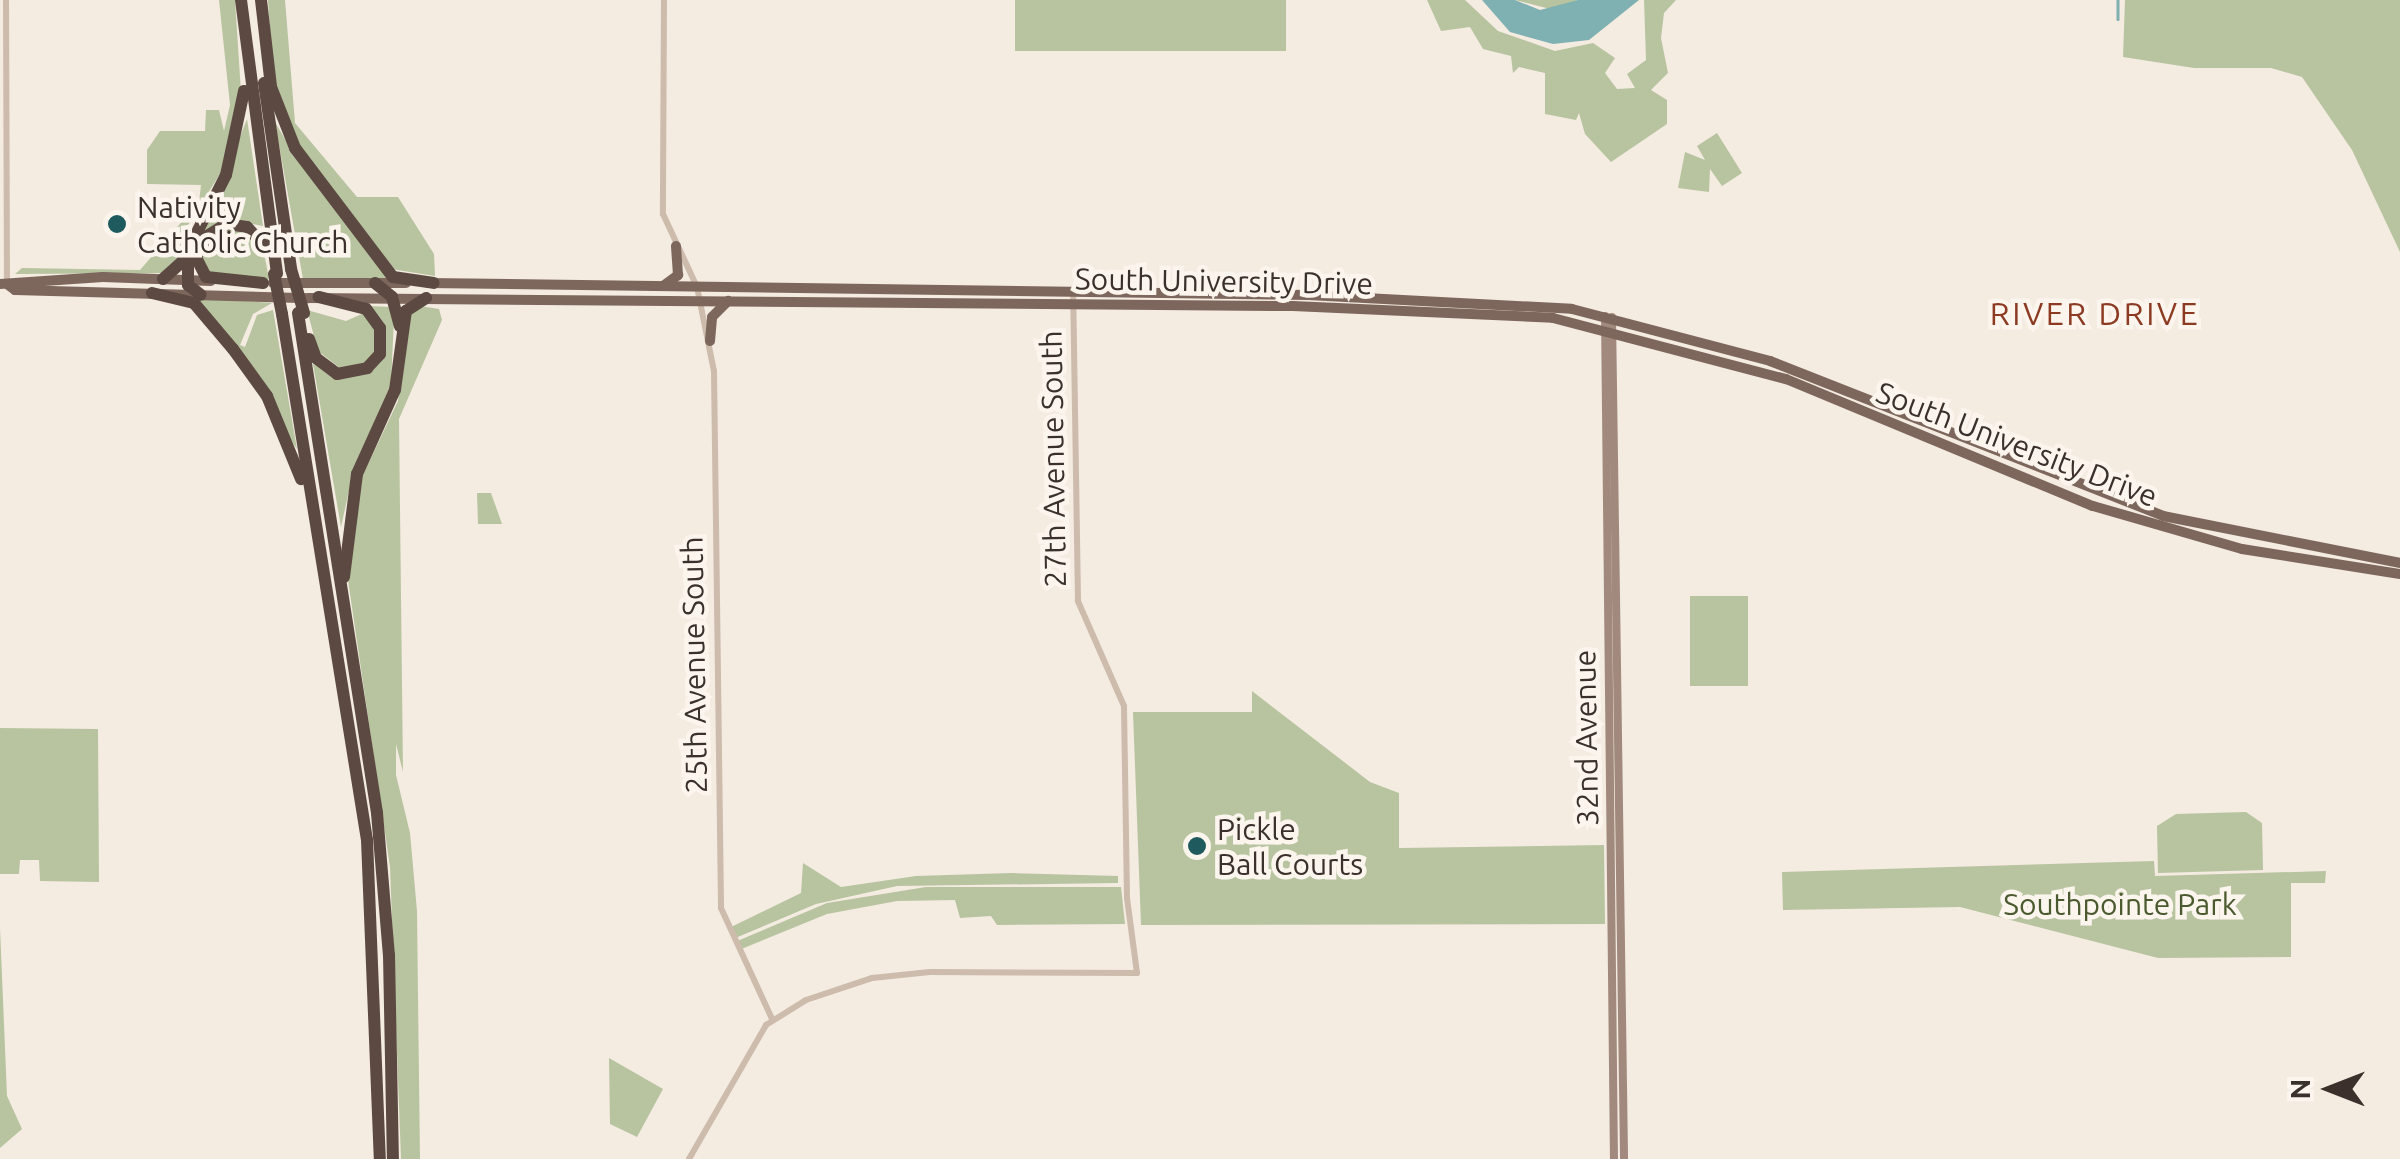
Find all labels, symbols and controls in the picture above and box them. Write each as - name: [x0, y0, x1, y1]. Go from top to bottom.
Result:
- place label: Nativity Catholic Church: [137, 189, 348, 260]
- marker: Nativity Catholic Church: [106, 213, 128, 235]
- street label: South University Drive: [1075, 260, 1373, 302]
- district label: RIVER DRIVE: [1990, 294, 2200, 332]
- street label: 27th Avenue South: [1033, 330, 1073, 588]
- street label: South University Drive: [1871, 374, 2163, 514]
- street label: 25th Avenue South: [674, 536, 714, 794]
- street label: 32nd Avenue: [1566, 649, 1606, 827]
- place label: Pickle Ball Courts: [1217, 811, 1363, 882]
- marker: Pickle Ball Courts: [1186, 835, 1208, 857]
- park label: Southpointe Park: [2003, 886, 2237, 922]
- north arrow: [2280, 1039, 2380, 1139]
- text: N: [2284, 1079, 2315, 1099]

